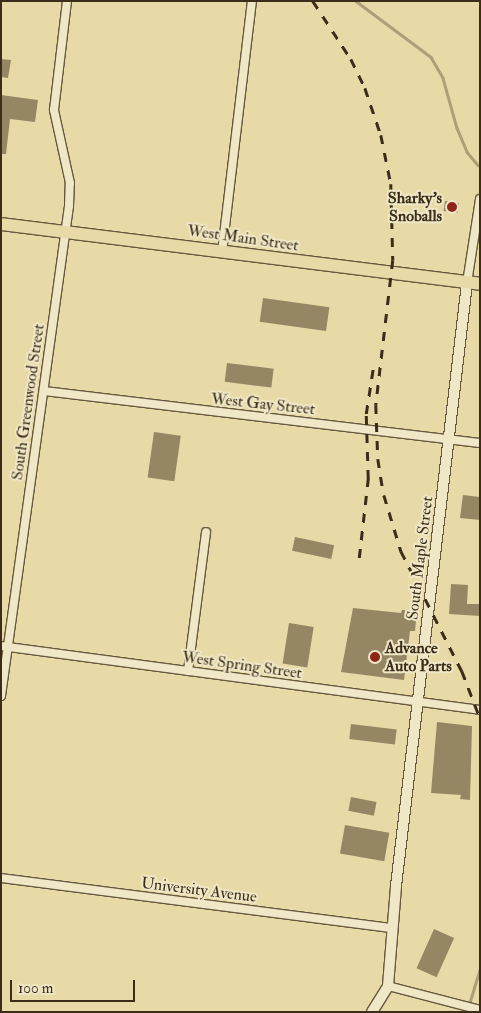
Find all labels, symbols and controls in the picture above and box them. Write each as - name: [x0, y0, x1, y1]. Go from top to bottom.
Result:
- place label: Sharky's Snoballs: [388, 188, 442, 226]
- marker: Sharky's Snoballs: [446, 201, 458, 213]
- street label: West Main Street: [186, 221, 300, 255]
- street label: South Greenwood Street: [8, 323, 48, 481]
- street label: West Gay Street: [210, 389, 316, 419]
- street label: South Maple Street: [403, 495, 437, 621]
- place label: Advance Auto Parts: [385, 638, 452, 676]
- street label: West Spring Street: [181, 647, 303, 683]
- marker: Advance Auto Parts: [369, 651, 381, 663]
- street label: University Avenue: [140, 873, 258, 907]
- scale bar: [12, 970, 138, 1002]
- text: 100 m: [18, 979, 53, 998]

